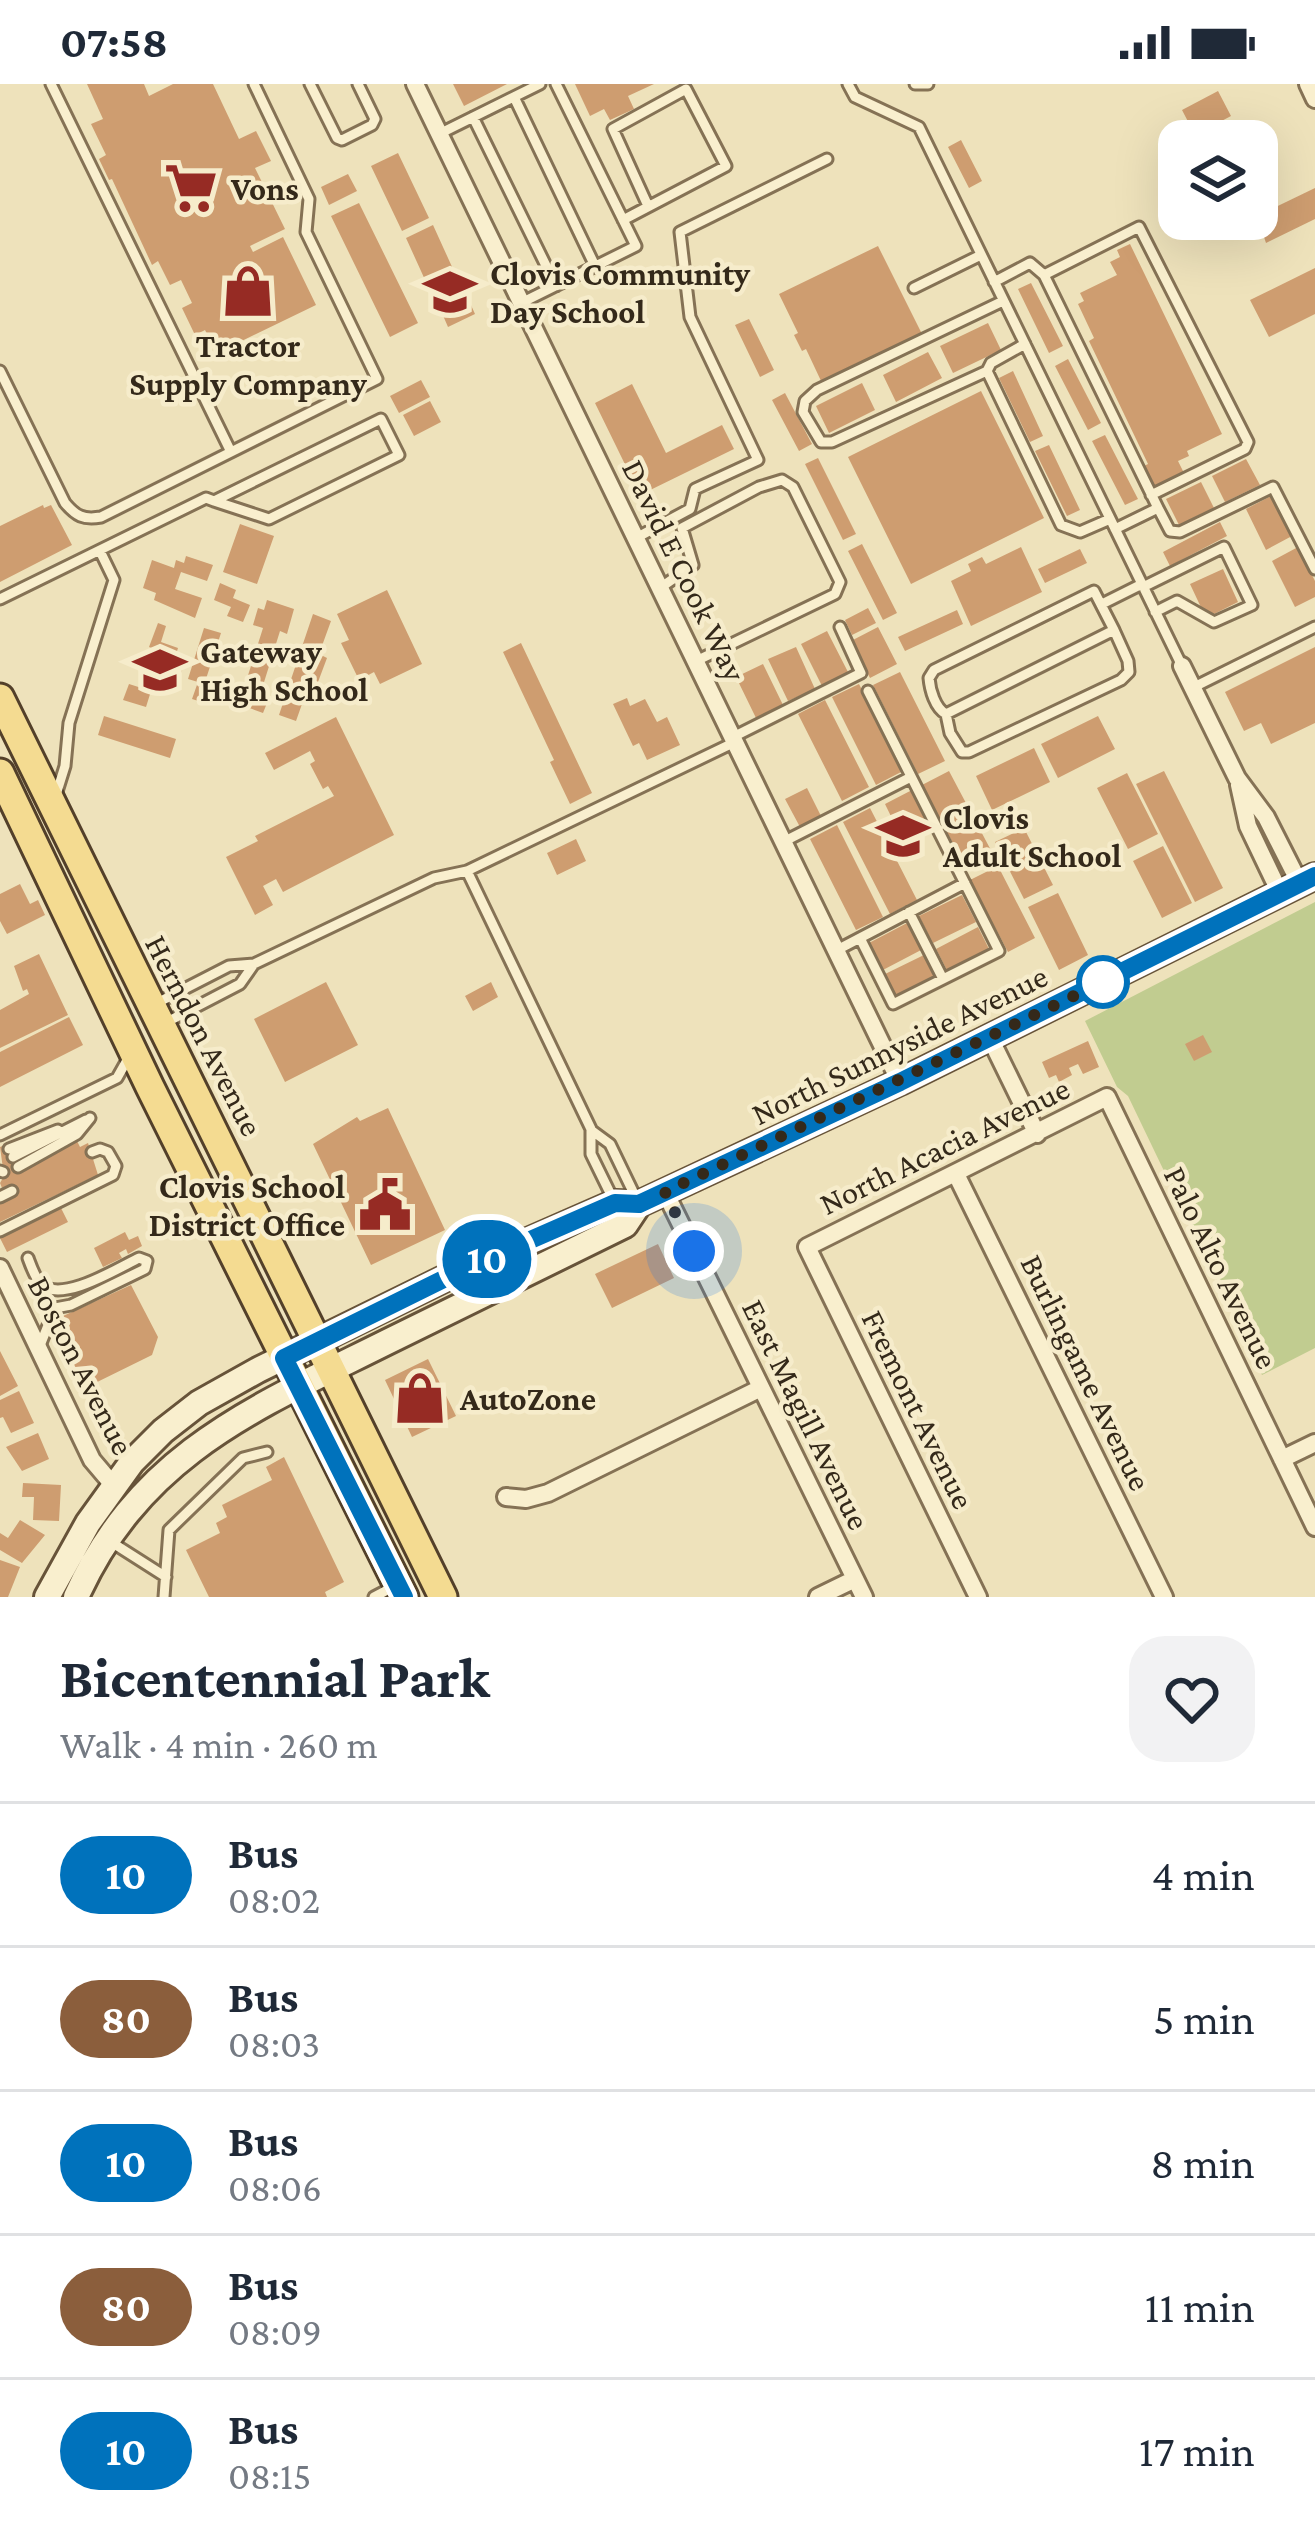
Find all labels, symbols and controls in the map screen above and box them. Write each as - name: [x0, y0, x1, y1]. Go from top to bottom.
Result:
- text: 07:58: [60, 17, 168, 67]
- map controls: [1158, 120, 1278, 240]
- button: layers: [1158, 120, 1278, 240]
- supermarket icon: Vons: [162, 159, 220, 217]
- place label: Vons: [230, 170, 299, 207]
- place label: Clovis Community Day School: [490, 255, 751, 330]
- shop icon: Tractor Supply Company: [219, 262, 277, 320]
- school or university icon: Clovis Community Day School: [421, 263, 479, 321]
- place label: Tractor Supply Company: [129, 327, 368, 402]
- street label: David E Cook Way: [615, 453, 755, 688]
- place label: Gateway High School: [200, 633, 369, 708]
- school or university icon: Gateway High School: [131, 641, 189, 699]
- place label: Clovis Adult School: [942, 799, 1122, 874]
- school or university icon: Clovis Adult School: [874, 807, 932, 865]
- street label: Herndon Avenue: [138, 929, 271, 1142]
- street label: North Sunnyside Avenue: [745, 957, 1053, 1132]
- unlabelled marker: [1078, 957, 1128, 1007]
- street label: North Acacia Avenue: [813, 1069, 1075, 1222]
- street label: Palo Alto Avenue: [1157, 1160, 1287, 1374]
- place label: Clovis School District Office: [149, 1168, 345, 1243]
- public building icon: Clovis School District Office: [356, 1176, 414, 1234]
- line badge: 10: [433, 1220, 541, 1298]
- your location: [664, 1221, 724, 1281]
- text: 10: [466, 1235, 508, 1282]
- street label: Burlingame Avenue: [1013, 1248, 1160, 1496]
- street label: Boston Avenue: [21, 1270, 142, 1461]
- street label: East Magill Avenue: [735, 1293, 878, 1535]
- street label: Fremont Avenue: [854, 1304, 983, 1515]
- shop icon: AutoZone: [391, 1369, 449, 1427]
- place label: AutoZone: [459, 1380, 596, 1417]
- button: heart: [1129, 1636, 1255, 1762]
- text: Bicentennial Park: [60, 1646, 490, 1709]
- text: Walk · 4 min · 260 m: [60, 1723, 378, 1766]
- text: Bus: [228, 1828, 298, 1878]
- text: 4 min: [1151, 1850, 1255, 1900]
- text: 10: [105, 1851, 147, 1898]
- text: 08:02: [228, 1878, 320, 1921]
- text: Bus: [228, 1972, 298, 2022]
- text: 5 min: [1153, 1994, 1255, 2044]
- text: 80: [101, 1995, 151, 2042]
- text: 08:03: [228, 2022, 320, 2065]
- text: Bus: [228, 2116, 298, 2166]
- text: 8 min: [1150, 2138, 1255, 2188]
- text: 10: [105, 2139, 147, 2186]
- text: 08:06: [228, 2166, 322, 2209]
- text: Bus: [228, 2260, 298, 2310]
- text: 11 min: [1145, 2282, 1255, 2332]
- text: 80: [101, 2283, 151, 2330]
- text: 08:09: [228, 2310, 322, 2353]
- text: Bus: [228, 2404, 298, 2454]
- text: 17 min: [1139, 2426, 1255, 2476]
- text: 10: [105, 2427, 147, 2474]
- text: 08:15: [228, 2454, 311, 2497]

